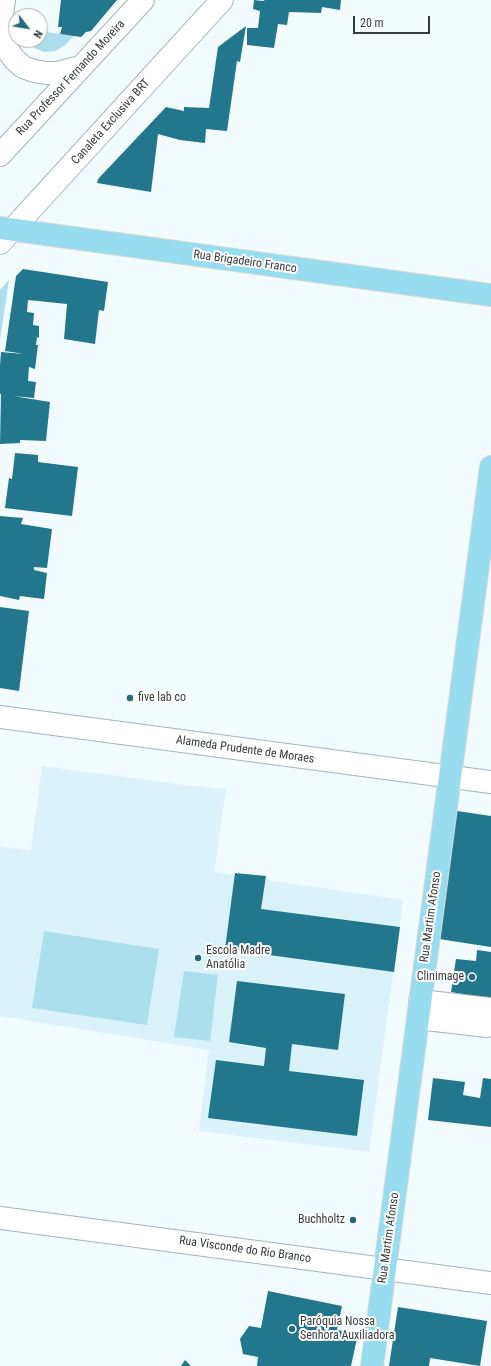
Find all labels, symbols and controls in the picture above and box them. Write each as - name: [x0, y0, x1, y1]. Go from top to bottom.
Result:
- north arrow: [8, 8, 48, 48]
- scale bar: [355, 8, 432, 34]
- text: 20 m: [360, 16, 384, 30]
- street label: Rua Professor Fernando Moreira: [14, 17, 128, 139]
- text: N: [31, 28, 45, 40]
- street label: Canaleta Exclusiva BRT: [69, 76, 153, 168]
- street label: Rua Brigadeiro Franco: [192, 248, 298, 276]
- place label: five lab co: [138, 691, 186, 705]
- marker: five lab co: [125, 693, 135, 703]
- street label: Alameda Prudente de Moraes: [175, 733, 315, 767]
- street label: Rua Martim Afonso: [417, 871, 445, 963]
- place label: Escola Madre Anatólia: [206, 944, 270, 972]
- marker: Escola Madre Anatólia: [193, 953, 203, 963]
- place label: Clinimage: [417, 970, 464, 984]
- marker: Clinimage: [467, 972, 477, 982]
- street label: Rua Martim Afonso: [375, 1192, 403, 1284]
- place label: Buchholtz: [298, 1213, 345, 1227]
- marker: Buchholtz: [348, 1215, 358, 1225]
- street label: Rua Visconde do Rio Branco: [178, 1234, 312, 1266]
- place label: Paróquia Nossa Senhora Auxiliadora: [300, 1315, 394, 1343]
- marker: Paróquia Nossa Senhora Auxiliadora: [287, 1324, 297, 1334]

